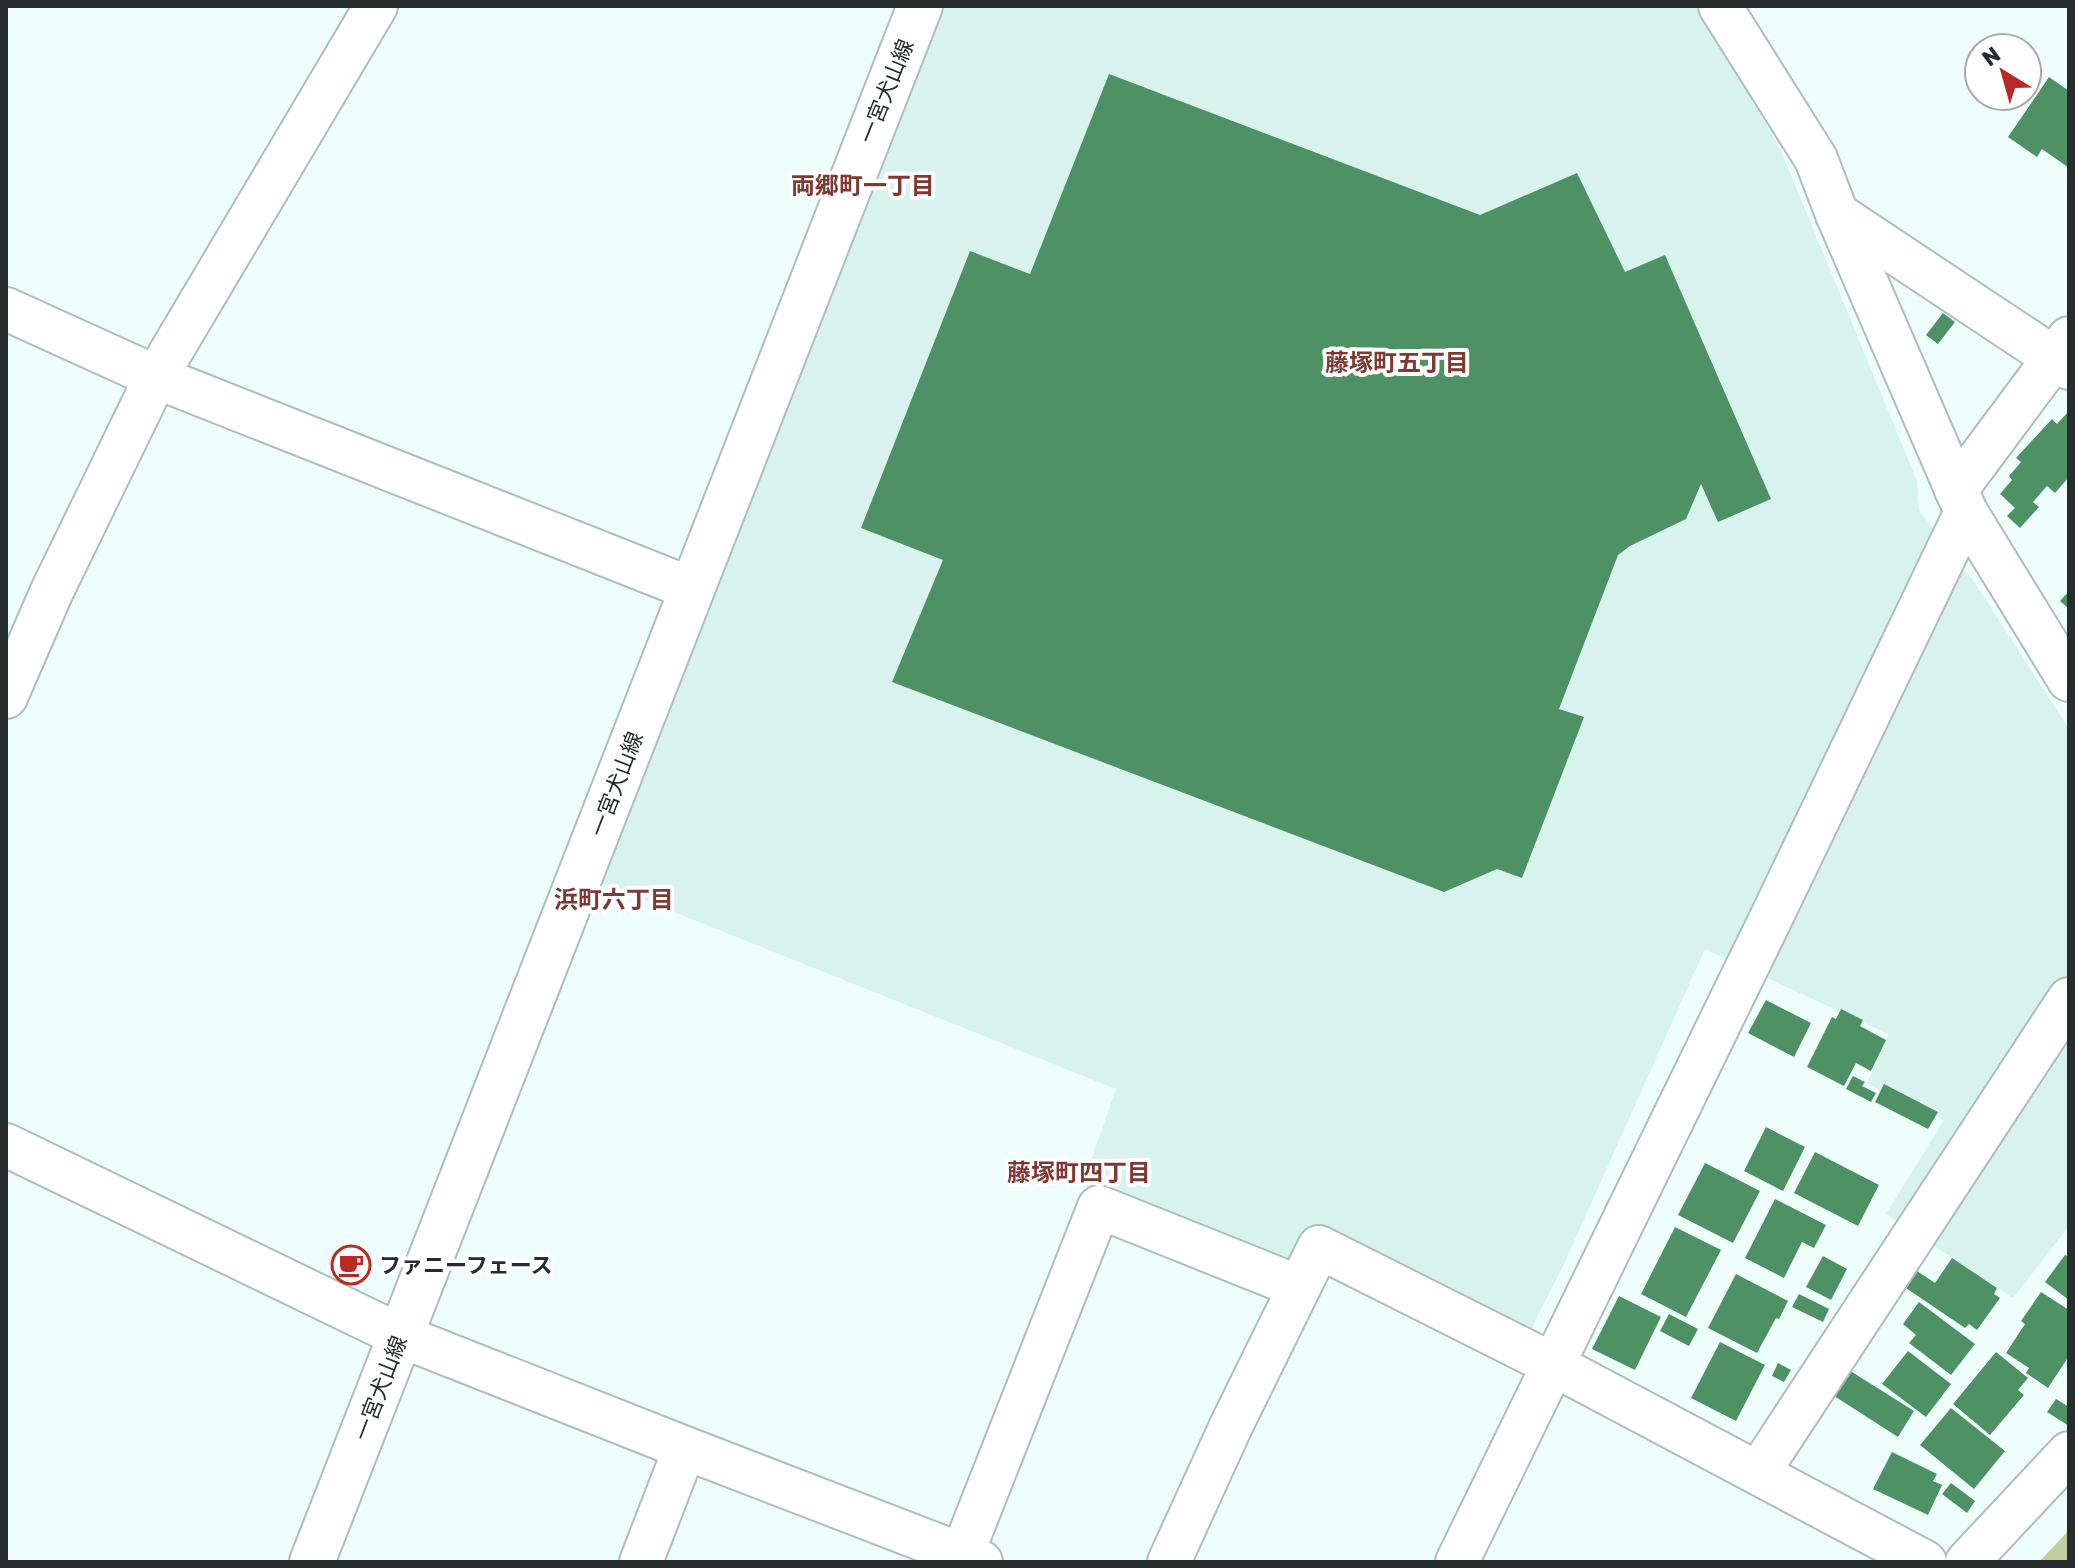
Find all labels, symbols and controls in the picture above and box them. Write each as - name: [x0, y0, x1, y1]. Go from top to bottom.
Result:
- north arrow: [1963, 32, 2043, 112]
- street label: 一宮犬山線: [853, 35, 920, 147]
- text: N: [1977, 41, 2006, 72]
- district label: 両郷町一丁目: [791, 172, 935, 200]
- district label: 藤塚町五丁目: [1325, 349, 1469, 377]
- street label: 一宮犬山線: [584, 728, 649, 840]
- district label: 浜町六丁目: [554, 886, 674, 914]
- district label: 藤塚町四丁目: [1007, 1159, 1151, 1187]
- cafe icon: ファニーフェース: [330, 1244, 372, 1286]
- place label: ファニーフェース: [379, 1252, 553, 1279]
- street label: 一宮犬山線: [348, 1332, 413, 1444]

